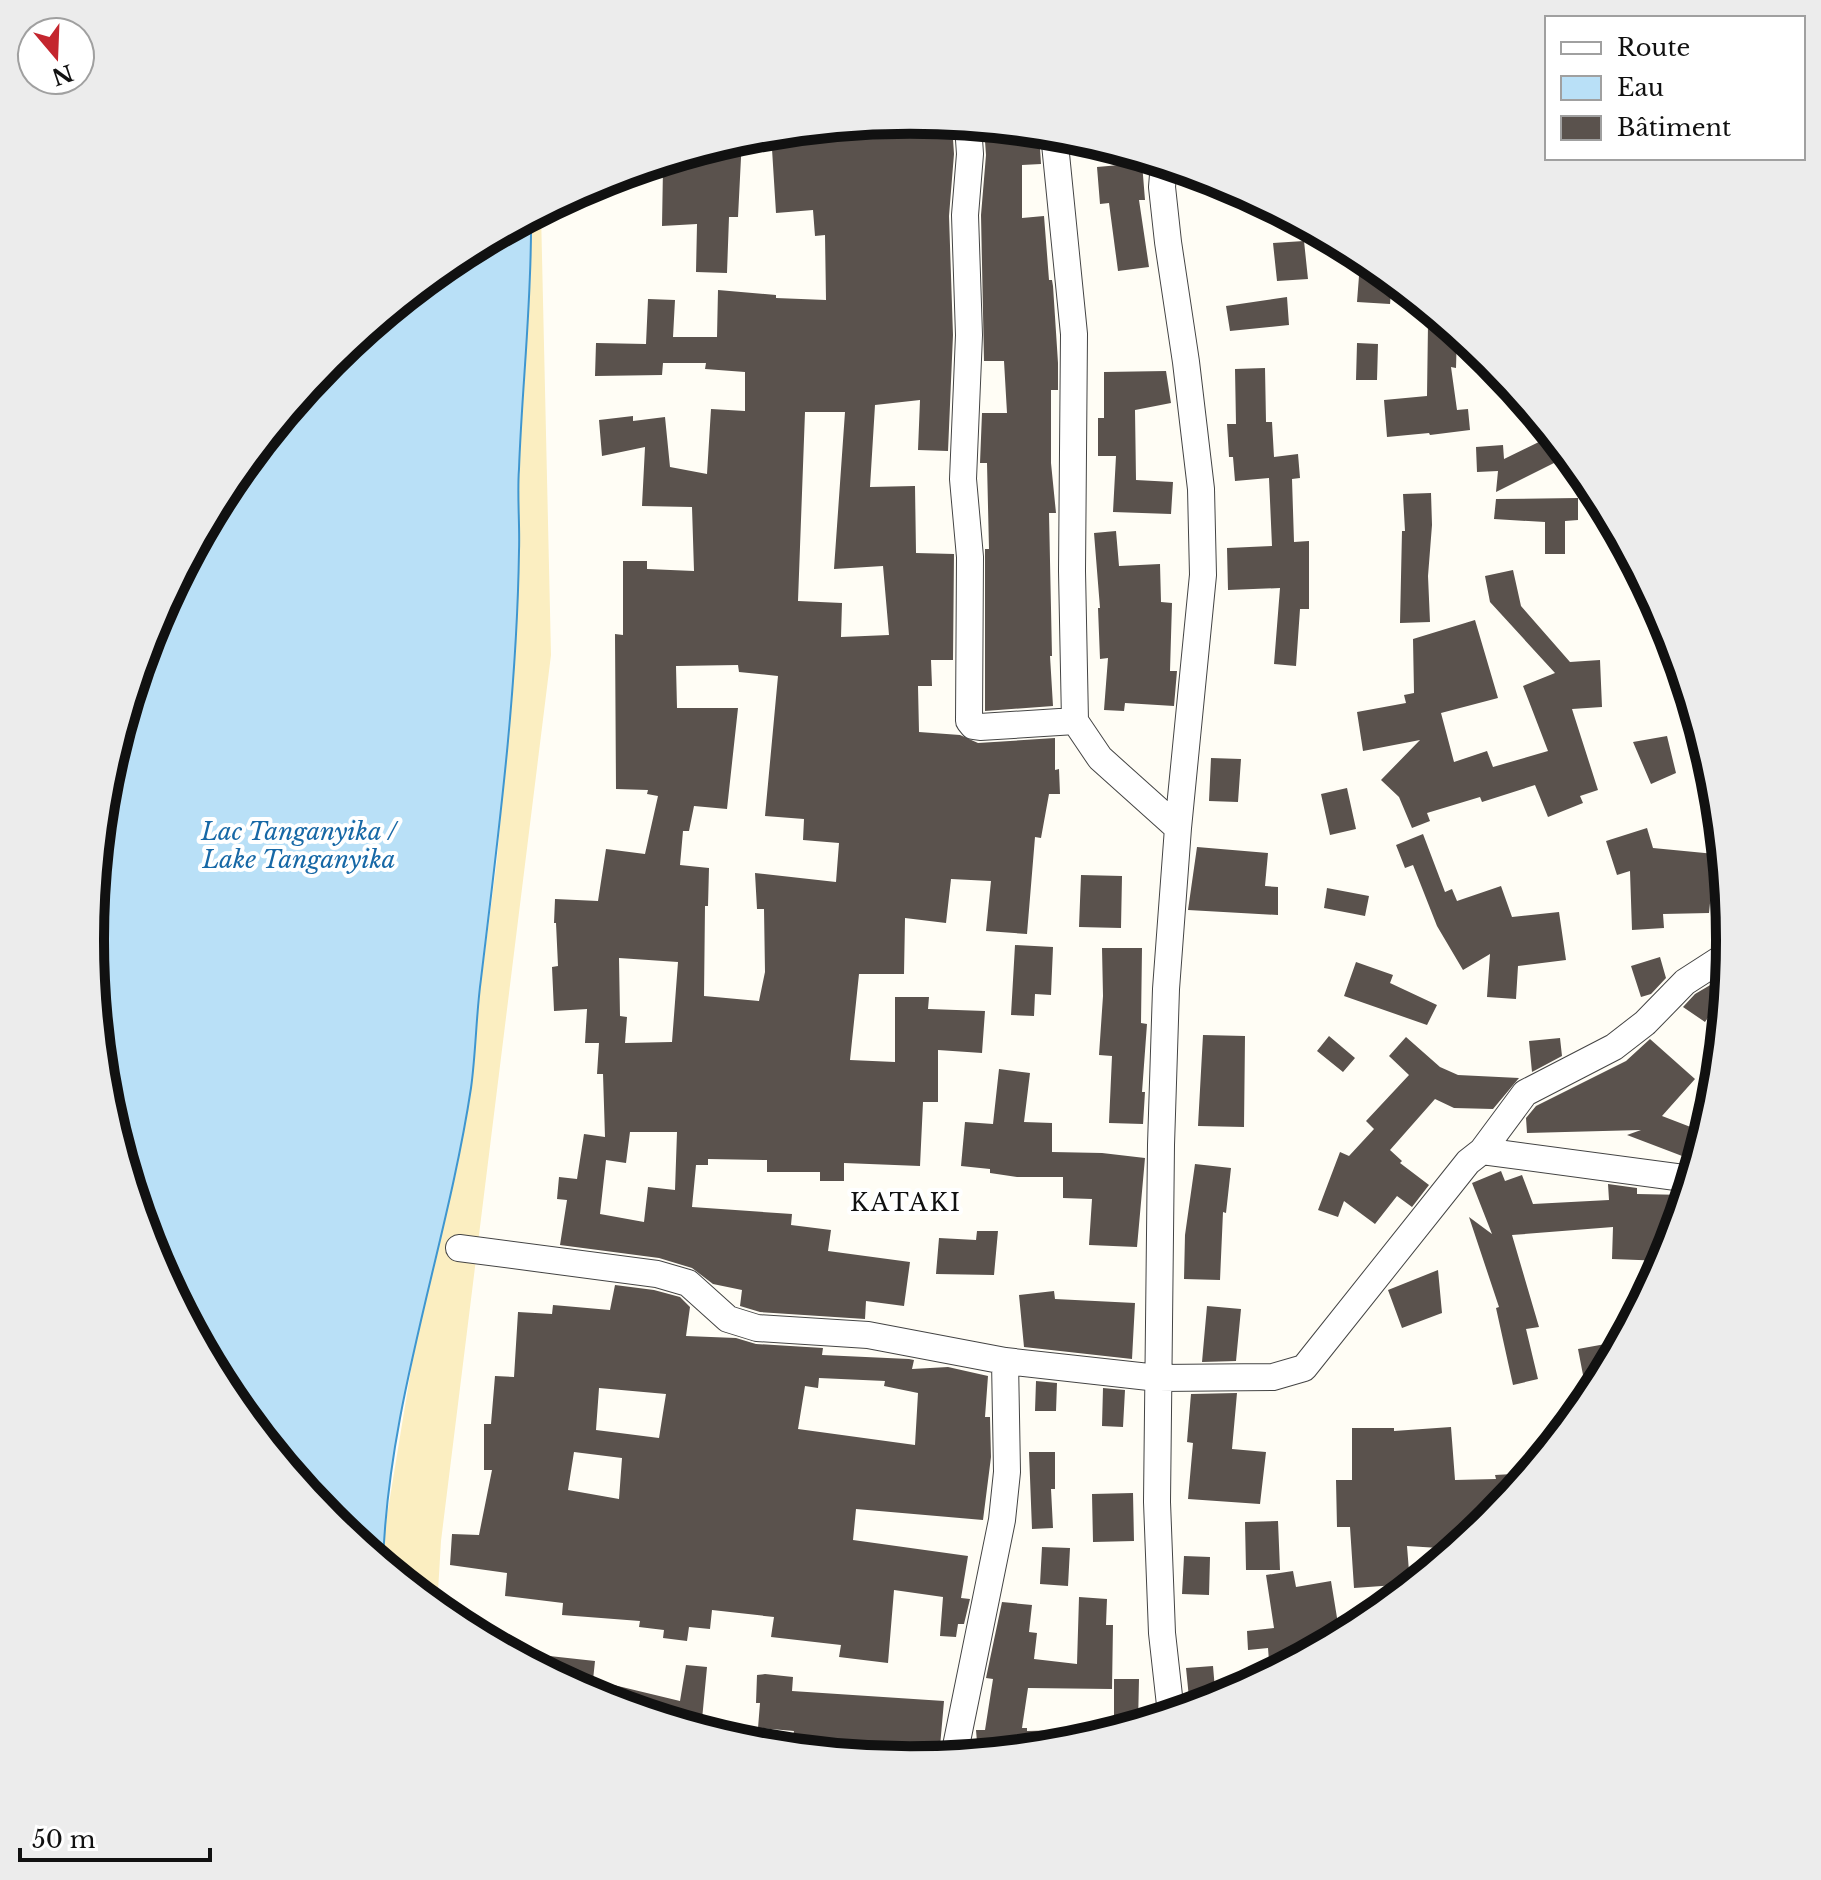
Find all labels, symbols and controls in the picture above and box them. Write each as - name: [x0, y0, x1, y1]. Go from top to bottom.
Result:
- north arrow: [16, 16, 96, 96]
- legend: [1545, 16, 1805, 160]
- text: Route: [1617, 33, 1690, 62]
- text: N: [48, 58, 77, 91]
- text: Eau: [1617, 73, 1664, 102]
- text: Bâtiment: [1617, 113, 1731, 142]
- water label: Lac Tanganyika / Lake Tanganyika: [200, 817, 398, 874]
- district label: KATAKI: [850, 1188, 962, 1217]
- scale bar: [20, 1812, 210, 1862]
- text: 50 m: [32, 1825, 96, 1854]

